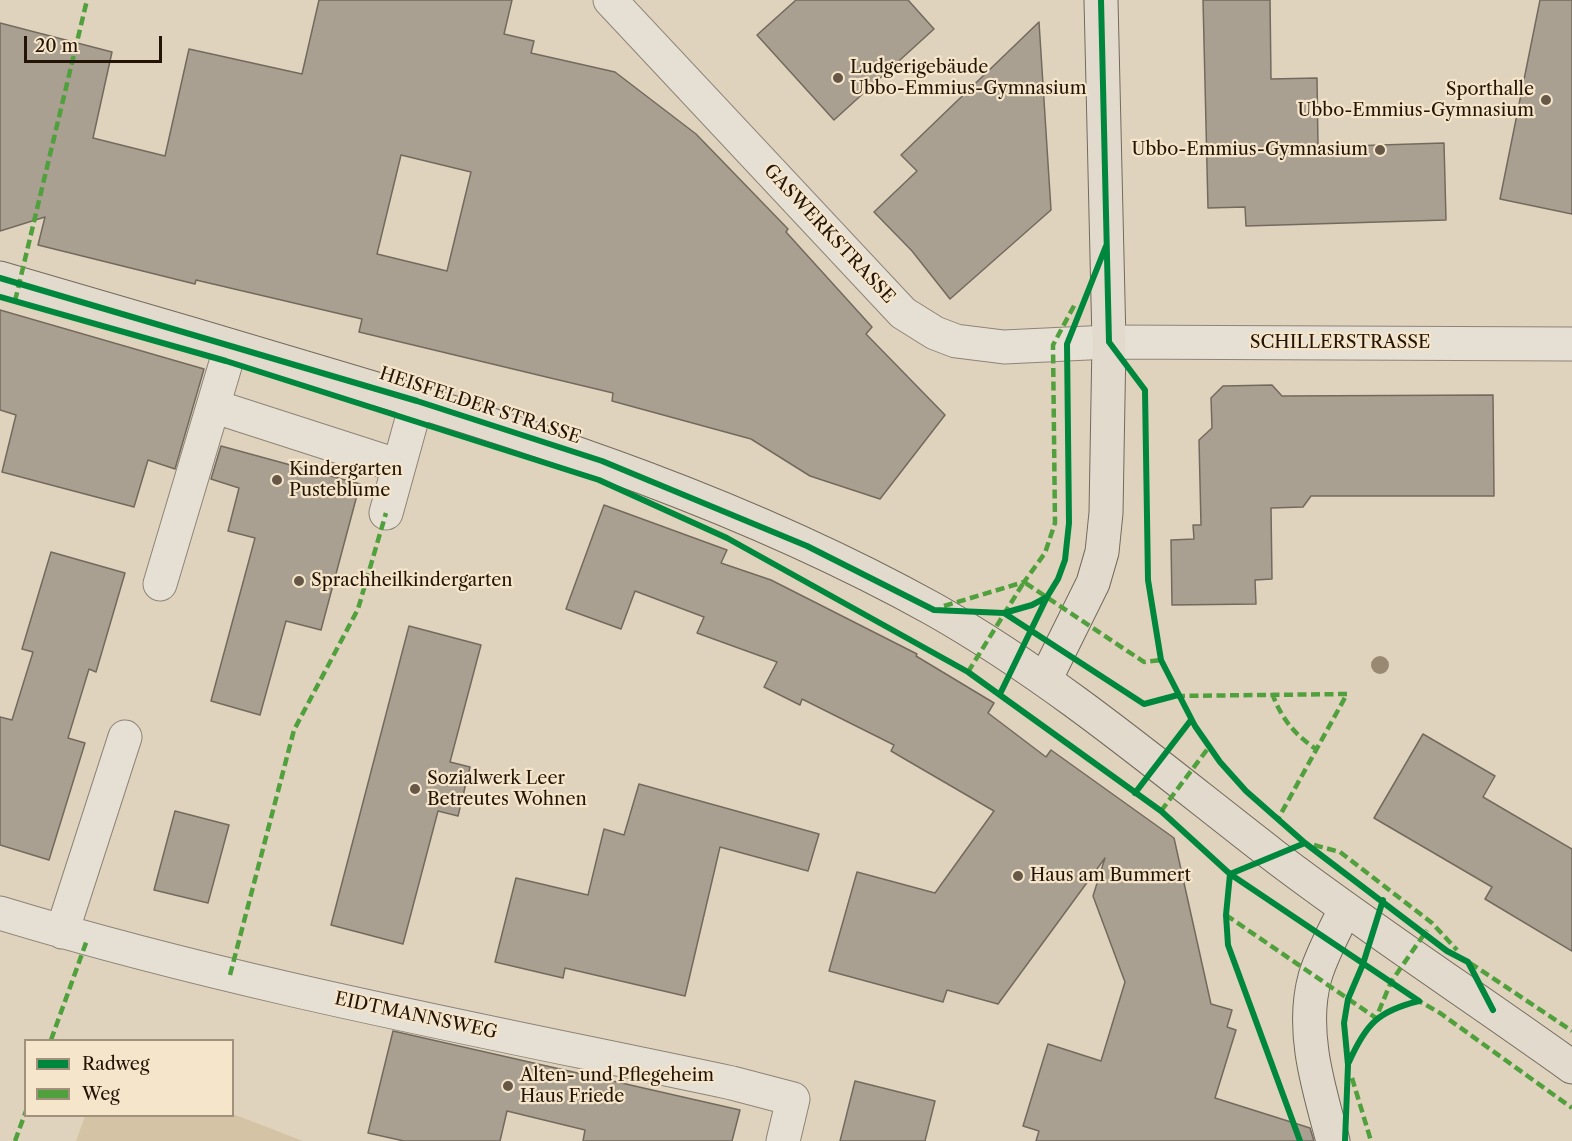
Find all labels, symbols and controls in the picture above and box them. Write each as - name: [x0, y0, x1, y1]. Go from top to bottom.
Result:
- scale bar: [27, 24, 165, 62]
- text: 20 m: [35, 35, 78, 57]
- place label: Ludgerigebäude Ubbo-Emmius-Gymnasium: [850, 57, 1086, 100]
- marker: Ludgerigebäude Ubbo-Emmius-Gymnasium: [831, 71, 845, 85]
- place label: Sporthalle Ubbo-Emmius-Gymnasium: [1298, 79, 1534, 122]
- marker: Sporthalle Ubbo-Emmius-Gymnasium: [1539, 93, 1553, 107]
- place label: Ubbo-Emmius-Gymnasium: [1132, 139, 1368, 161]
- marker: Ubbo-Emmius-Gymnasium: [1373, 143, 1387, 157]
- street label: GASWERKSTRASSE: [759, 160, 899, 308]
- street label: SCHILLERSTRASSE: [1250, 332, 1430, 354]
- street label: HEISFELDER STRASSE: [376, 363, 584, 449]
- place label: Kindergarten Pusteblume: [289, 459, 403, 502]
- marker: Kindergarten Pusteblume: [270, 473, 284, 487]
- place label: Sprachheilkindergarten: [311, 570, 513, 592]
- marker: Sprachheilkindergarten: [292, 574, 306, 588]
- place label: Sozialwerk Leer Betreutes Wohnen: [427, 768, 587, 810]
- marker: Sozialwerk Leer Betreutes Wohnen: [408, 782, 422, 796]
- place label: Haus am Bummert: [1030, 865, 1191, 887]
- marker: Haus am Bummert: [1011, 869, 1025, 883]
- street label: EIDTMANNSWEG: [333, 988, 499, 1044]
- legend: [24, 1039, 234, 1117]
- text: Radweg: [82, 1053, 149, 1075]
- place label: Alten- und Pflegeheim Haus Friede: [520, 1065, 714, 1108]
- marker: Alten- und Pflegeheim Haus Friede: [501, 1079, 515, 1093]
- text: Weg: [82, 1083, 120, 1105]

